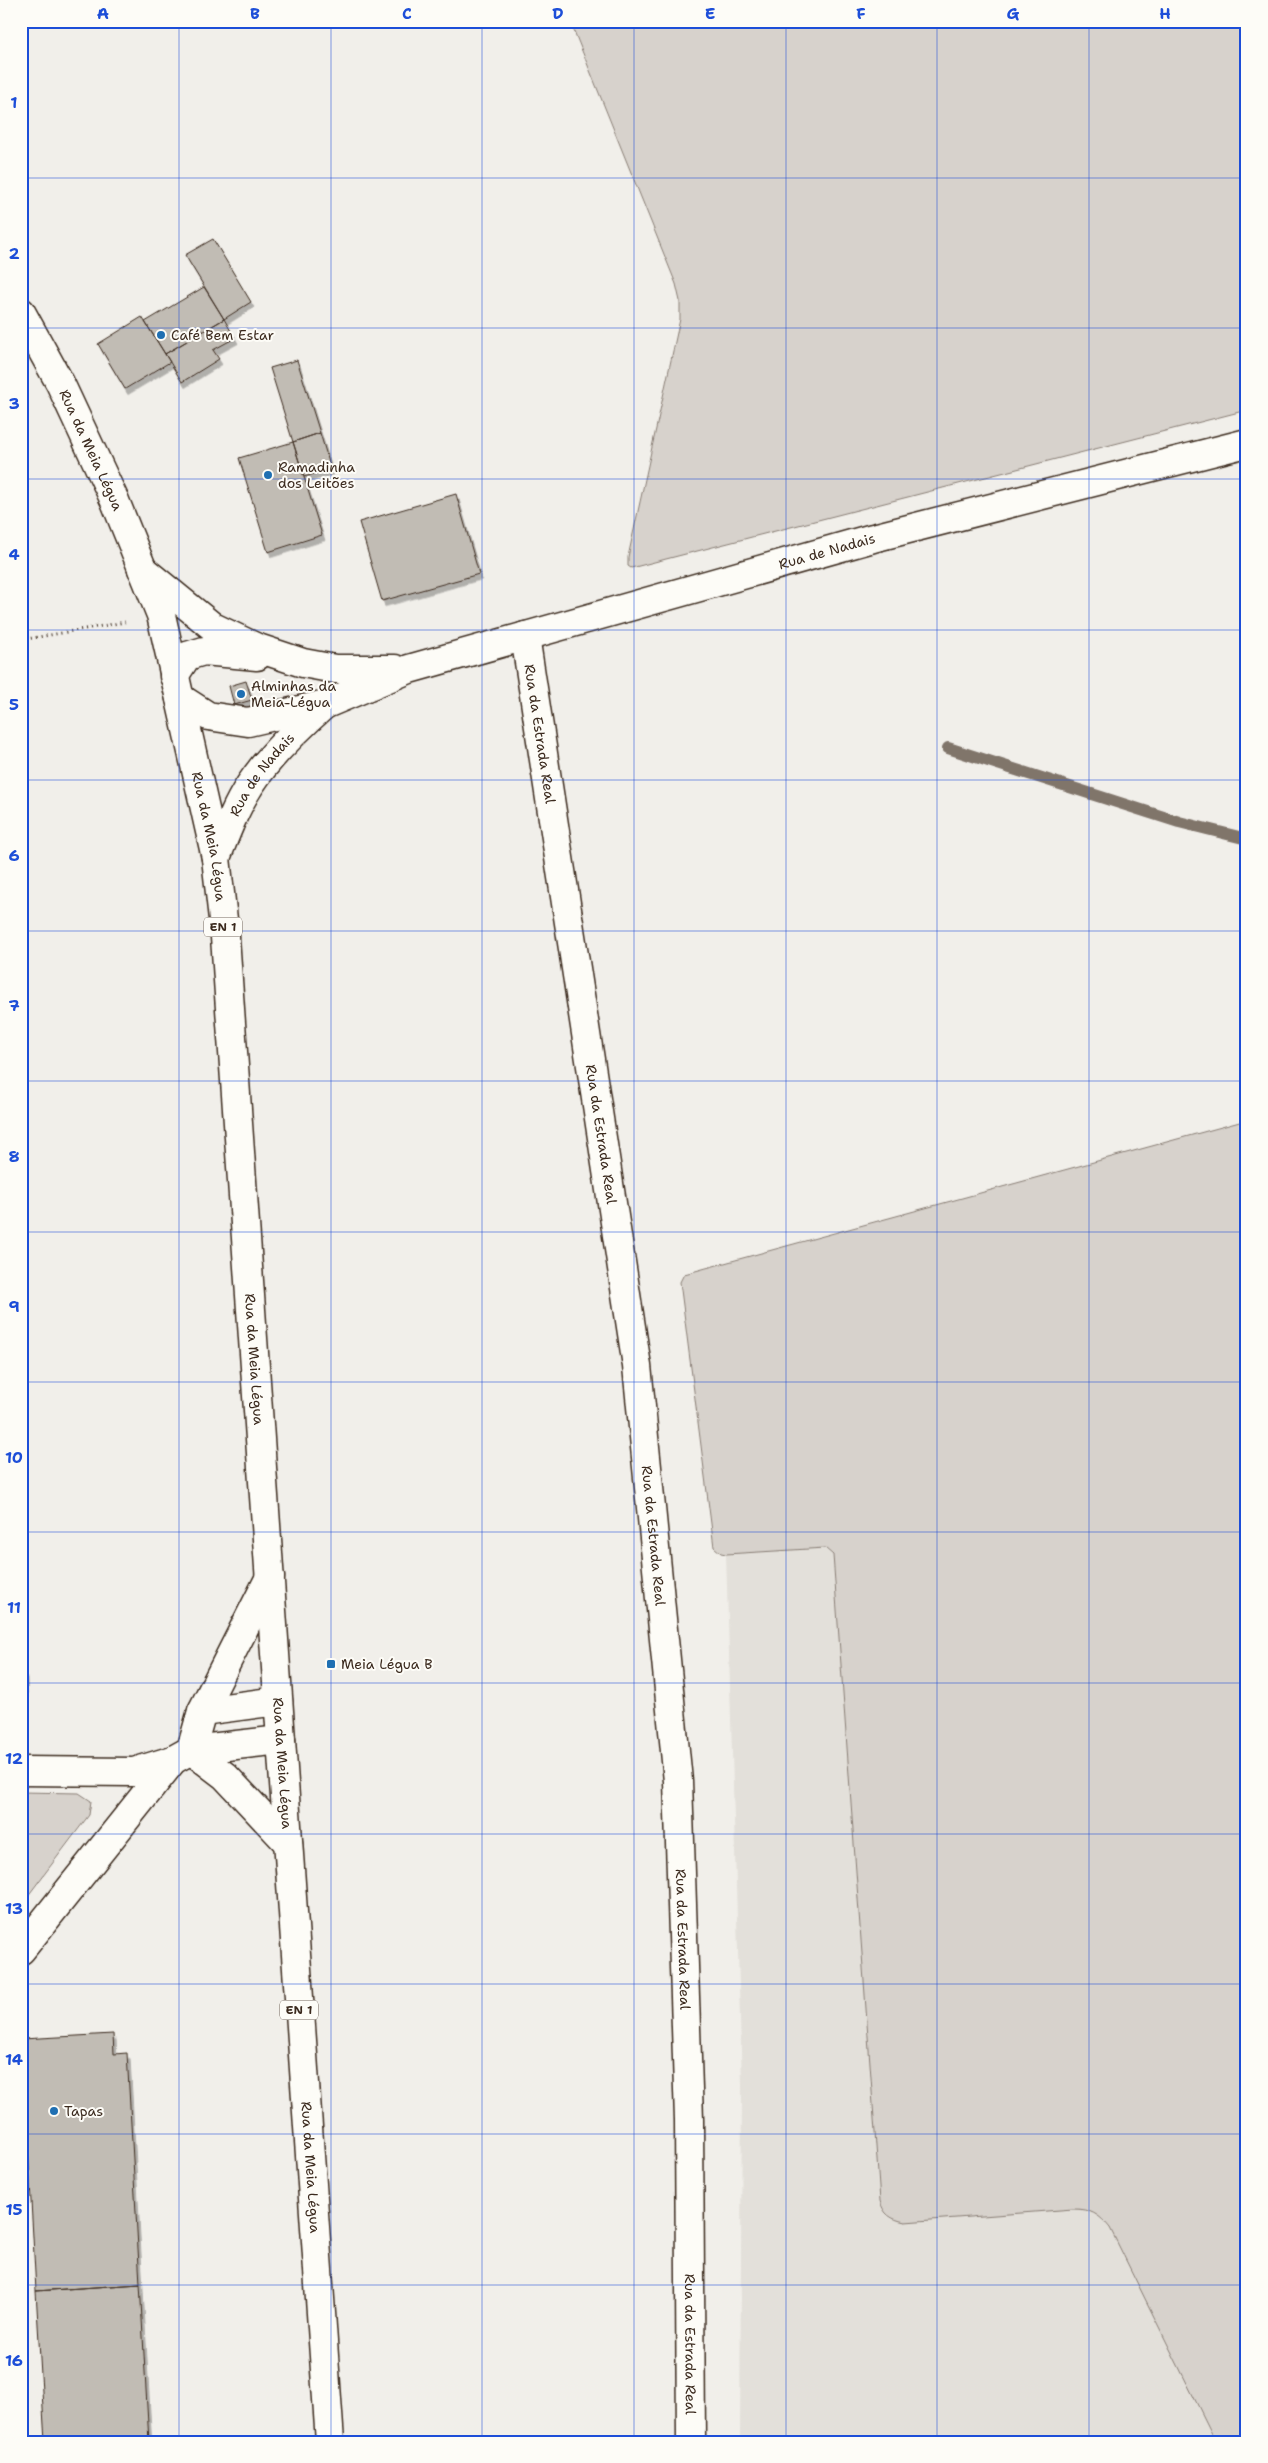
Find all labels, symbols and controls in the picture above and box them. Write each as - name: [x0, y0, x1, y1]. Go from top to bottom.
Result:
- text: A: [97, 3, 109, 24]
- text: B: [250, 3, 260, 24]
- text: C: [402, 3, 412, 24]
- text: D: [552, 3, 564, 24]
- text: E: [705, 3, 715, 24]
- text: F: [856, 3, 866, 24]
- text: G: [1007, 3, 1020, 24]
- text: H: [1159, 3, 1171, 24]
- text: 1: [10, 92, 18, 113]
- text: 2: [8, 243, 20, 264]
- place label: Café Bem Estar: [171, 326, 274, 344]
- marker: Café Bem Estar: [155, 329, 167, 341]
- street label: Rua da Meia Légua: [55, 387, 127, 514]
- text: 3: [8, 393, 20, 414]
- place label: Ramadinha dos Leitões: [278, 458, 355, 492]
- marker: Ramadinha dos Leitões: [262, 469, 274, 481]
- street label: Rua de Nadais: [776, 529, 877, 573]
- text: 4: [8, 544, 20, 565]
- street label: Rua da Estrada Real: [520, 663, 560, 806]
- place label: Alminhas da Meia-Légua: [251, 677, 336, 711]
- marker: Alminhas da Meia-Légua: [235, 688, 247, 700]
- text: 5: [9, 694, 19, 715]
- street label: Rua de Nadais: [225, 729, 298, 819]
- street label: Rua da Meia Légua: [188, 770, 230, 903]
- text: 6: [8, 845, 20, 866]
- road number: EN 1: [204, 918, 242, 936]
- text: 7: [8, 995, 20, 1016]
- street label: Rua da Estrada Real: [582, 1063, 621, 1206]
- text: 8: [8, 1146, 20, 1167]
- street label: Rua da Meia Légua: [241, 1293, 268, 1426]
- text: 9: [8, 1296, 20, 1317]
- text: 10: [5, 1447, 23, 1468]
- street label: Rua da Estrada Real: [638, 1465, 670, 1607]
- text: 11: [7, 1597, 21, 1618]
- place label: Meia Légua B: [341, 1655, 433, 1673]
- marker: Meia Légua B: [325, 1658, 337, 1670]
- street label: Rua da Meia Légua: [269, 1697, 296, 1830]
- text: 12: [5, 1748, 23, 1769]
- street label: Rua da Estrada Real: [672, 1869, 694, 2011]
- text: 13: [5, 1898, 23, 1919]
- road number: EN 1: [280, 2000, 318, 2020]
- text: 14: [5, 2049, 23, 2070]
- street label: Rua da Meia Légua: [297, 2101, 324, 2234]
- place label: Tapas: [64, 2102, 103, 2120]
- marker: Tapas: [48, 2105, 60, 2117]
- text: 15: [5, 2199, 23, 2220]
- street label: Rua da Estrada Real: [681, 2274, 700, 2416]
- text: 16: [5, 2350, 23, 2371]

